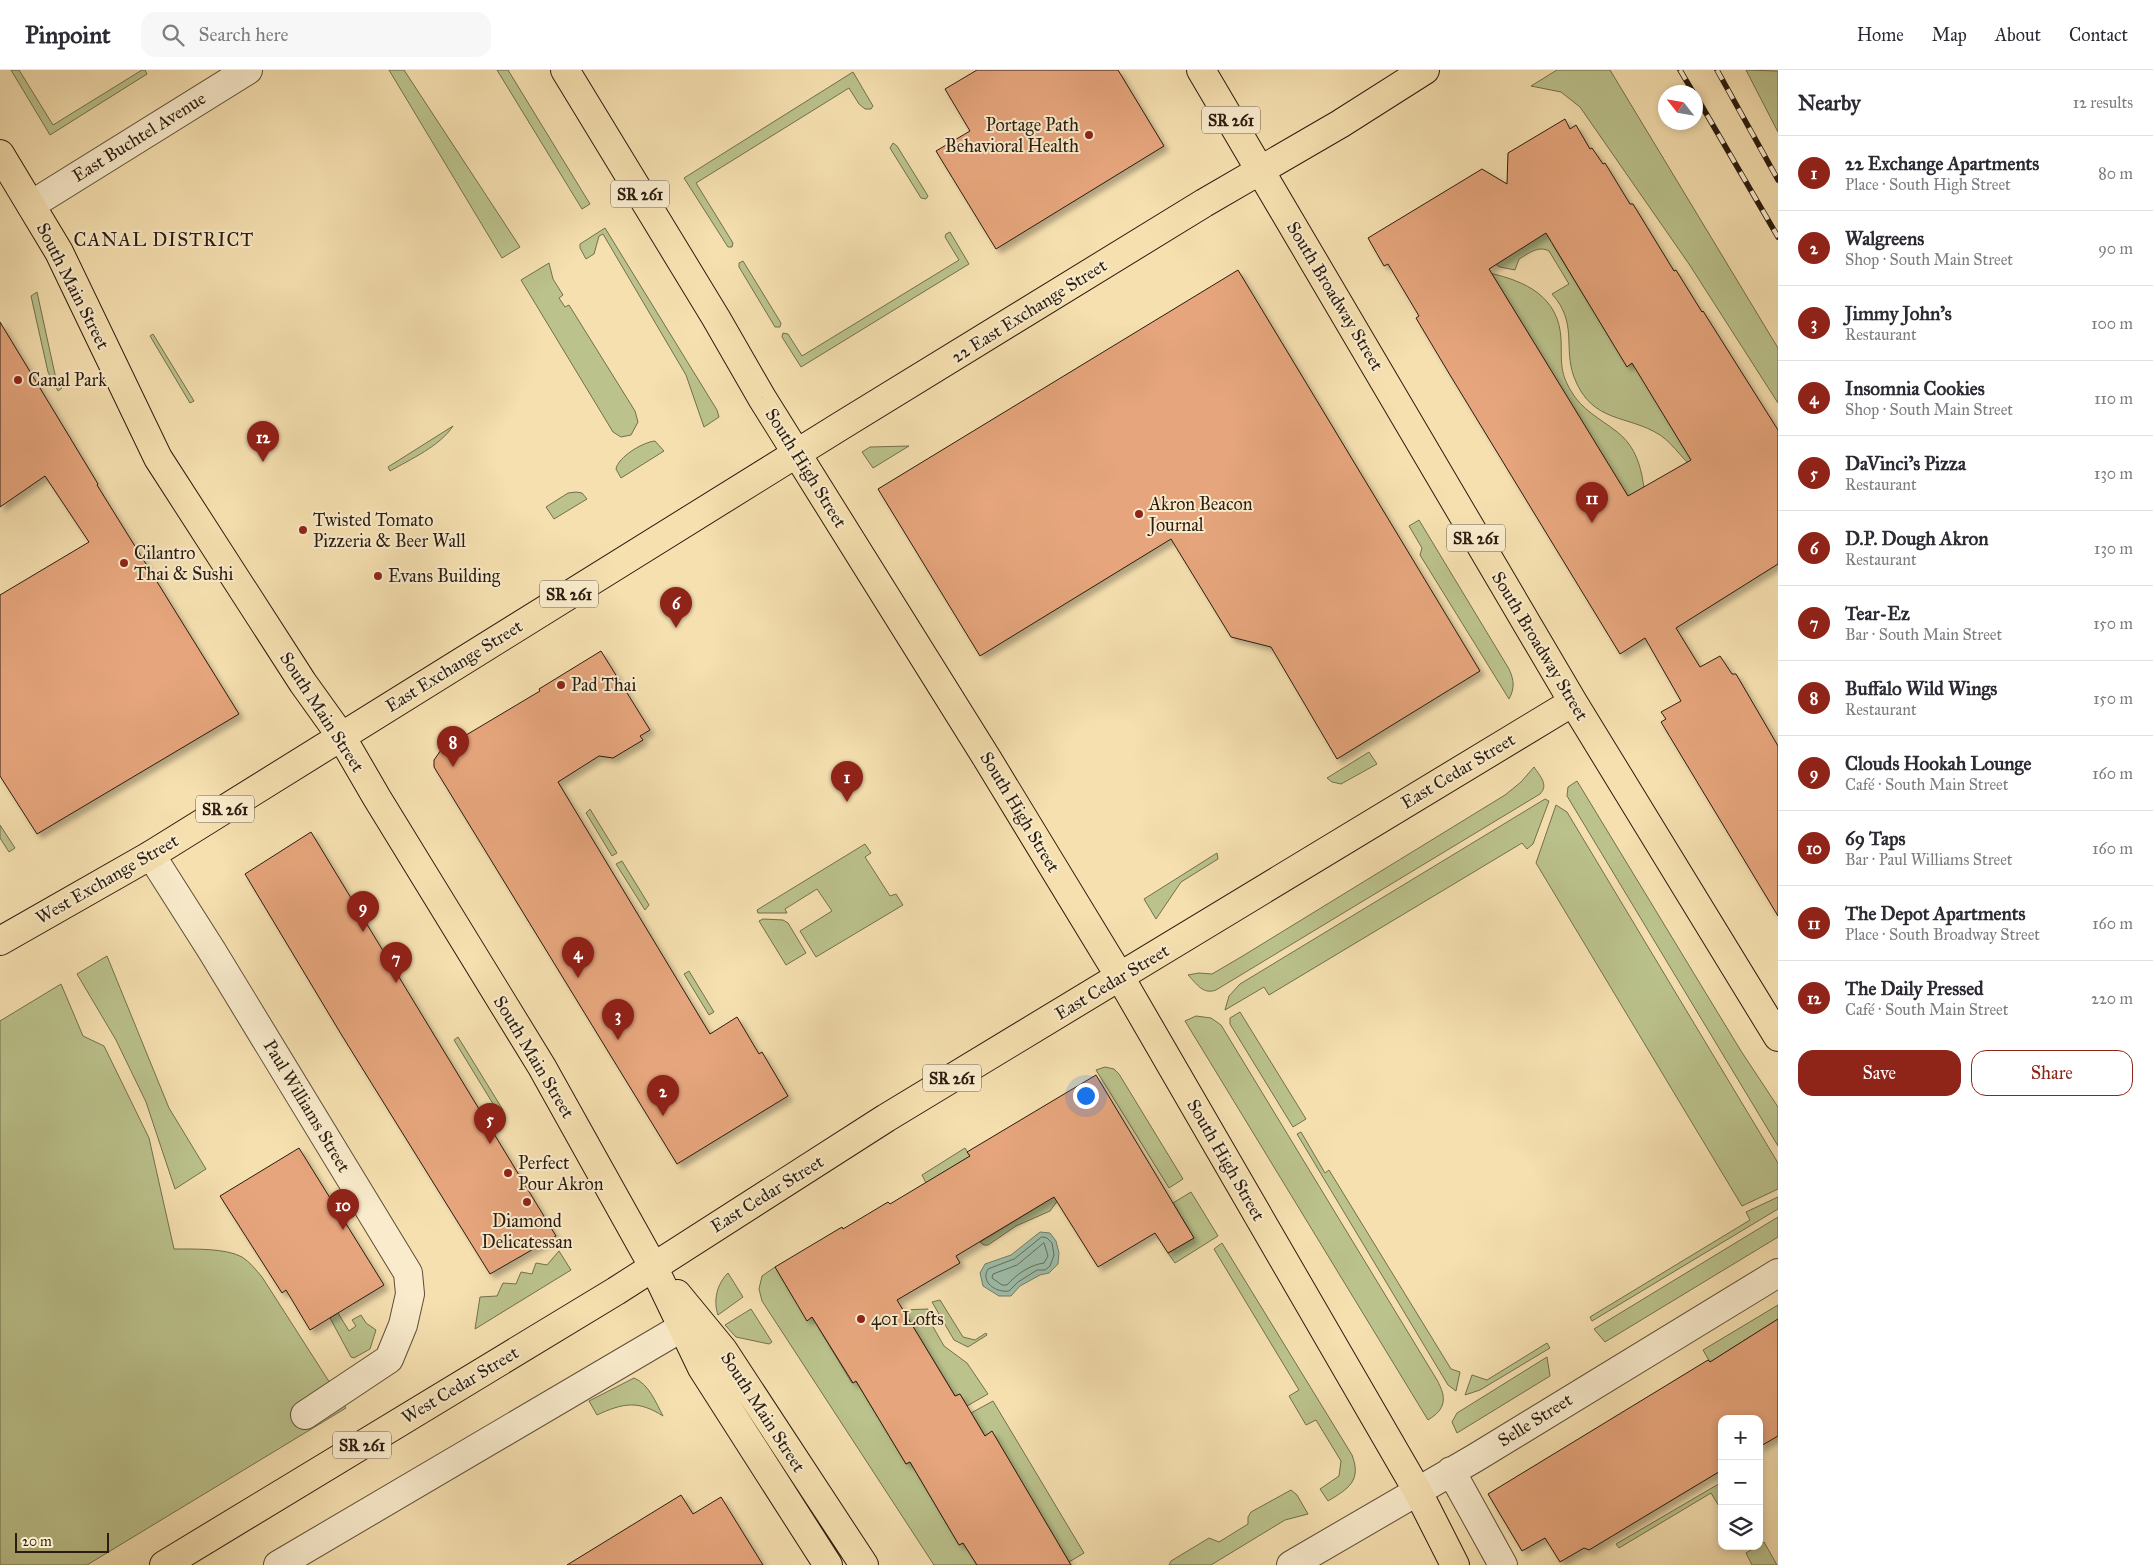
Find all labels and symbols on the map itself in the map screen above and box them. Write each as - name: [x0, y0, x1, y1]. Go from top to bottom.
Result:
- north arrow: [1658, 85, 1703, 130]
- street label: East Buchtel Avenue: [68, 87, 210, 187]
- road number: SR 261: [1202, 106, 1260, 134]
- place label: Portage Path Behavioral Health: [945, 114, 1079, 157]
- marker: Portage Path Behavioral Health: [1083, 129, 1095, 141]
- road number: SR 261: [611, 180, 669, 208]
- street label: South Broadway Street: [1282, 218, 1388, 375]
- street label: South Main Street: [32, 219, 115, 353]
- district label: CANAL DISTRICT: [74, 228, 254, 251]
- street label: 22 East Exchange Street: [947, 254, 1112, 369]
- place label: Canal Park: [28, 369, 107, 391]
- marker: Canal Park: [12, 374, 24, 386]
- street label: South High Street: [760, 404, 852, 533]
- pin: 12: [247, 421, 279, 462]
- pin: 11: [1576, 482, 1608, 523]
- place label: Akron Beacon Journal: [1147, 493, 1253, 537]
- marker: Akron Beacon Journal: [1133, 508, 1145, 520]
- place label: Twisted Tomato Pizzeria & Beer Wall: [313, 509, 466, 552]
- marker: Twisted Tomato Pizzeria & Beer Wall: [297, 524, 309, 536]
- road number: SR 261: [1447, 524, 1505, 552]
- place label: Cilantro Thai & Sushi: [134, 542, 233, 585]
- marker: Cilantro Thai & Sushi: [118, 557, 130, 569]
- place label: Evans Building: [388, 565, 501, 588]
- street label: South Broadway Street: [1487, 568, 1593, 725]
- marker: Evans Building: [372, 570, 384, 582]
- road number: SR 261: [540, 580, 598, 608]
- pin: 6: [660, 587, 692, 628]
- street label: East Exchange Street: [381, 615, 528, 718]
- street label: South Main Street: [275, 648, 369, 777]
- place label: Pad Thai: [571, 674, 636, 696]
- marker: Pad Thai: [555, 679, 567, 691]
- pin: 8: [437, 726, 469, 767]
- street label: East Cedar Street: [1397, 728, 1520, 814]
- street label: South High Street: [974, 748, 1065, 877]
- pin: 1: [831, 761, 863, 802]
- road number: SR 261: [196, 796, 254, 822]
- street label: West Exchange Street: [32, 829, 183, 930]
- pin: 9: [347, 891, 379, 932]
- pin: 4: [562, 937, 594, 978]
- street label: East Cedar Street: [1051, 939, 1174, 1025]
- pin: 7: [380, 942, 412, 983]
- street label: South Main Street: [489, 992, 580, 1123]
- pin: 3: [602, 999, 634, 1040]
- street label: Paul Williams Street: [259, 1036, 356, 1177]
- road number: SR 261: [923, 1064, 981, 1091]
- pin: 2: [647, 1075, 679, 1116]
- your location: [1073, 1083, 1099, 1109]
- street label: South High Street: [1181, 1095, 1270, 1226]
- pin: 5: [474, 1103, 506, 1144]
- street label: East Cedar Street: [706, 1150, 828, 1238]
- place label: Perfect Pour Akron: [518, 1152, 604, 1195]
- marker: Perfect Pour Akron: [502, 1167, 514, 1179]
- pin: 10: [327, 1189, 359, 1230]
- marker: Diamond Delicatessan: [521, 1196, 533, 1208]
- place label: Diamond Delicatessan: [482, 1210, 573, 1253]
- place label: 401 Lofts: [871, 1308, 944, 1330]
- marker: 401 Lofts: [855, 1313, 867, 1325]
- street label: West Cedar Street: [398, 1341, 523, 1429]
- street label: South Main Street: [716, 1348, 810, 1477]
- street label: Selle Street: [1494, 1388, 1577, 1451]
- road number: SR 261: [333, 1432, 391, 1458]
- scale bar: [15, 1530, 109, 1553]

